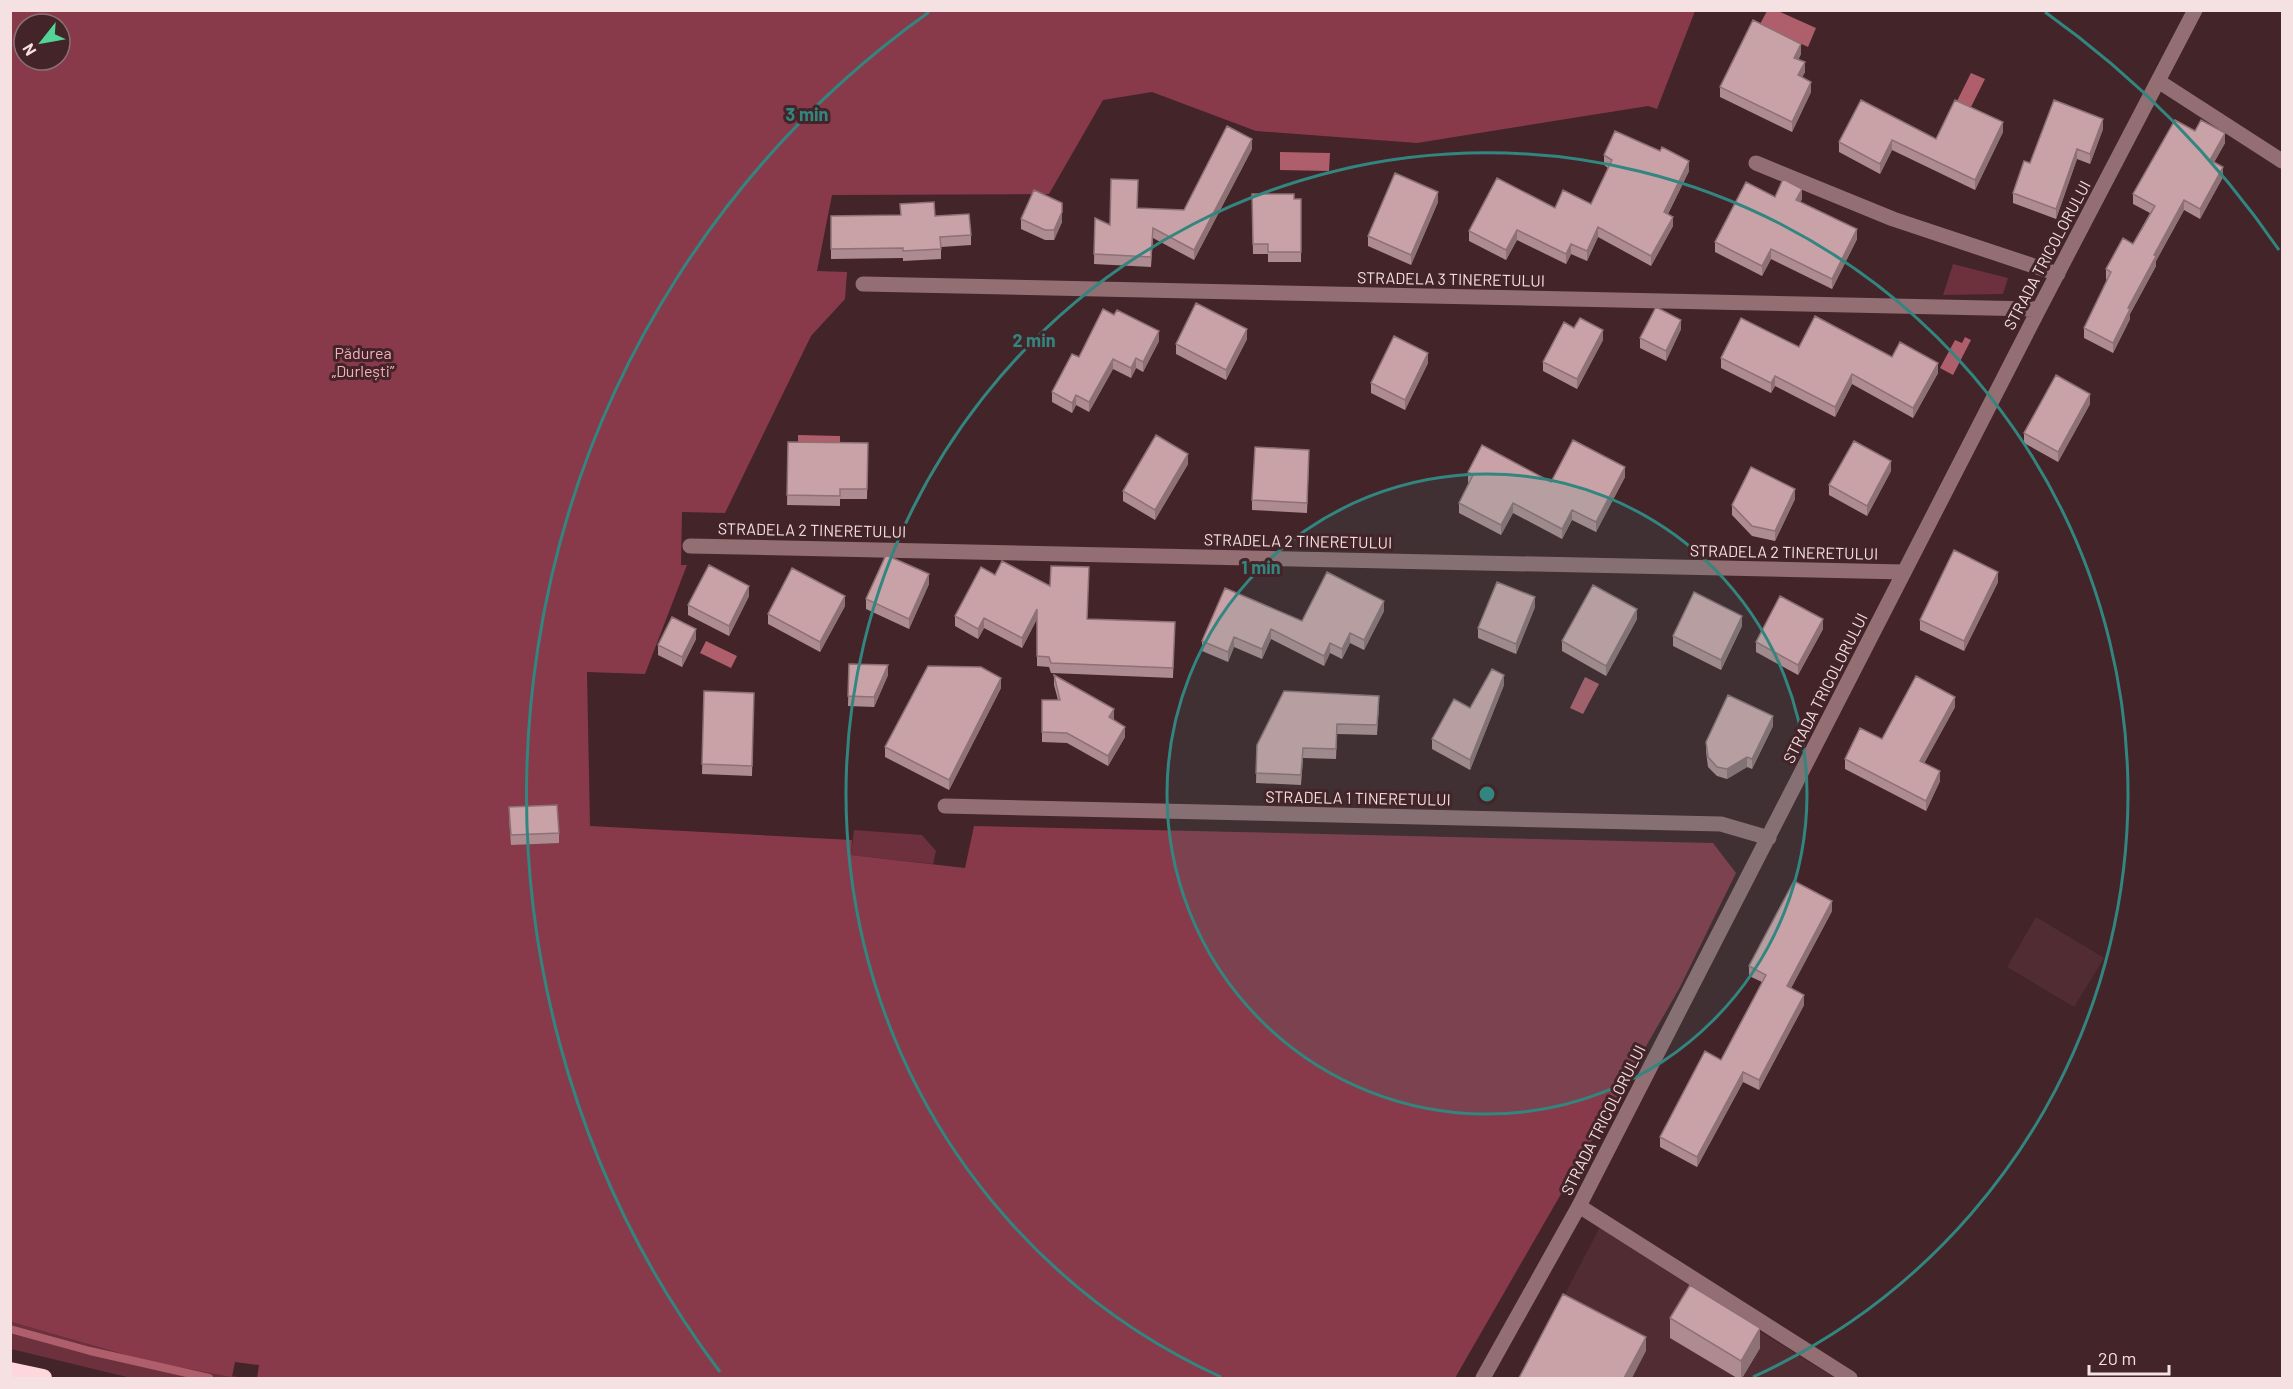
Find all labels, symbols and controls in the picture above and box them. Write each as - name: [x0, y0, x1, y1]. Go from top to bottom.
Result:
- north arrow: [12, 12, 72, 72]
- text: N: [18, 41, 40, 59]
- text: 3 min: [786, 103, 828, 125]
- street label: STRADA TRICOLORULUI: [1999, 177, 2094, 333]
- street label: STRADELA 3 TINERETULUI: [1357, 267, 1545, 290]
- text: 2 min: [1012, 329, 1056, 351]
- park label: Pădurea „Durlești”: [332, 343, 395, 380]
- street label: STRADELA 2 TINERETULUI: [718, 518, 906, 541]
- street label: STRADELA 2 TINERETULUI: [1204, 529, 1392, 552]
- street label: STRADELA 2 TINERETULUI: [1690, 540, 1878, 563]
- text: 1 min: [1241, 556, 1281, 578]
- street label: STRADA TRICOLORULUI: [1778, 609, 1871, 766]
- centre of rings: [1477, 784, 1497, 804]
- street label: STRADELA 1 TINERETULUI: [1265, 786, 1451, 809]
- street label: STRADA TRICOLORULUI: [1556, 1041, 1649, 1198]
- scale bar: [2089, 1338, 2168, 1376]
- text: 20 m: [2098, 1347, 2136, 1369]

